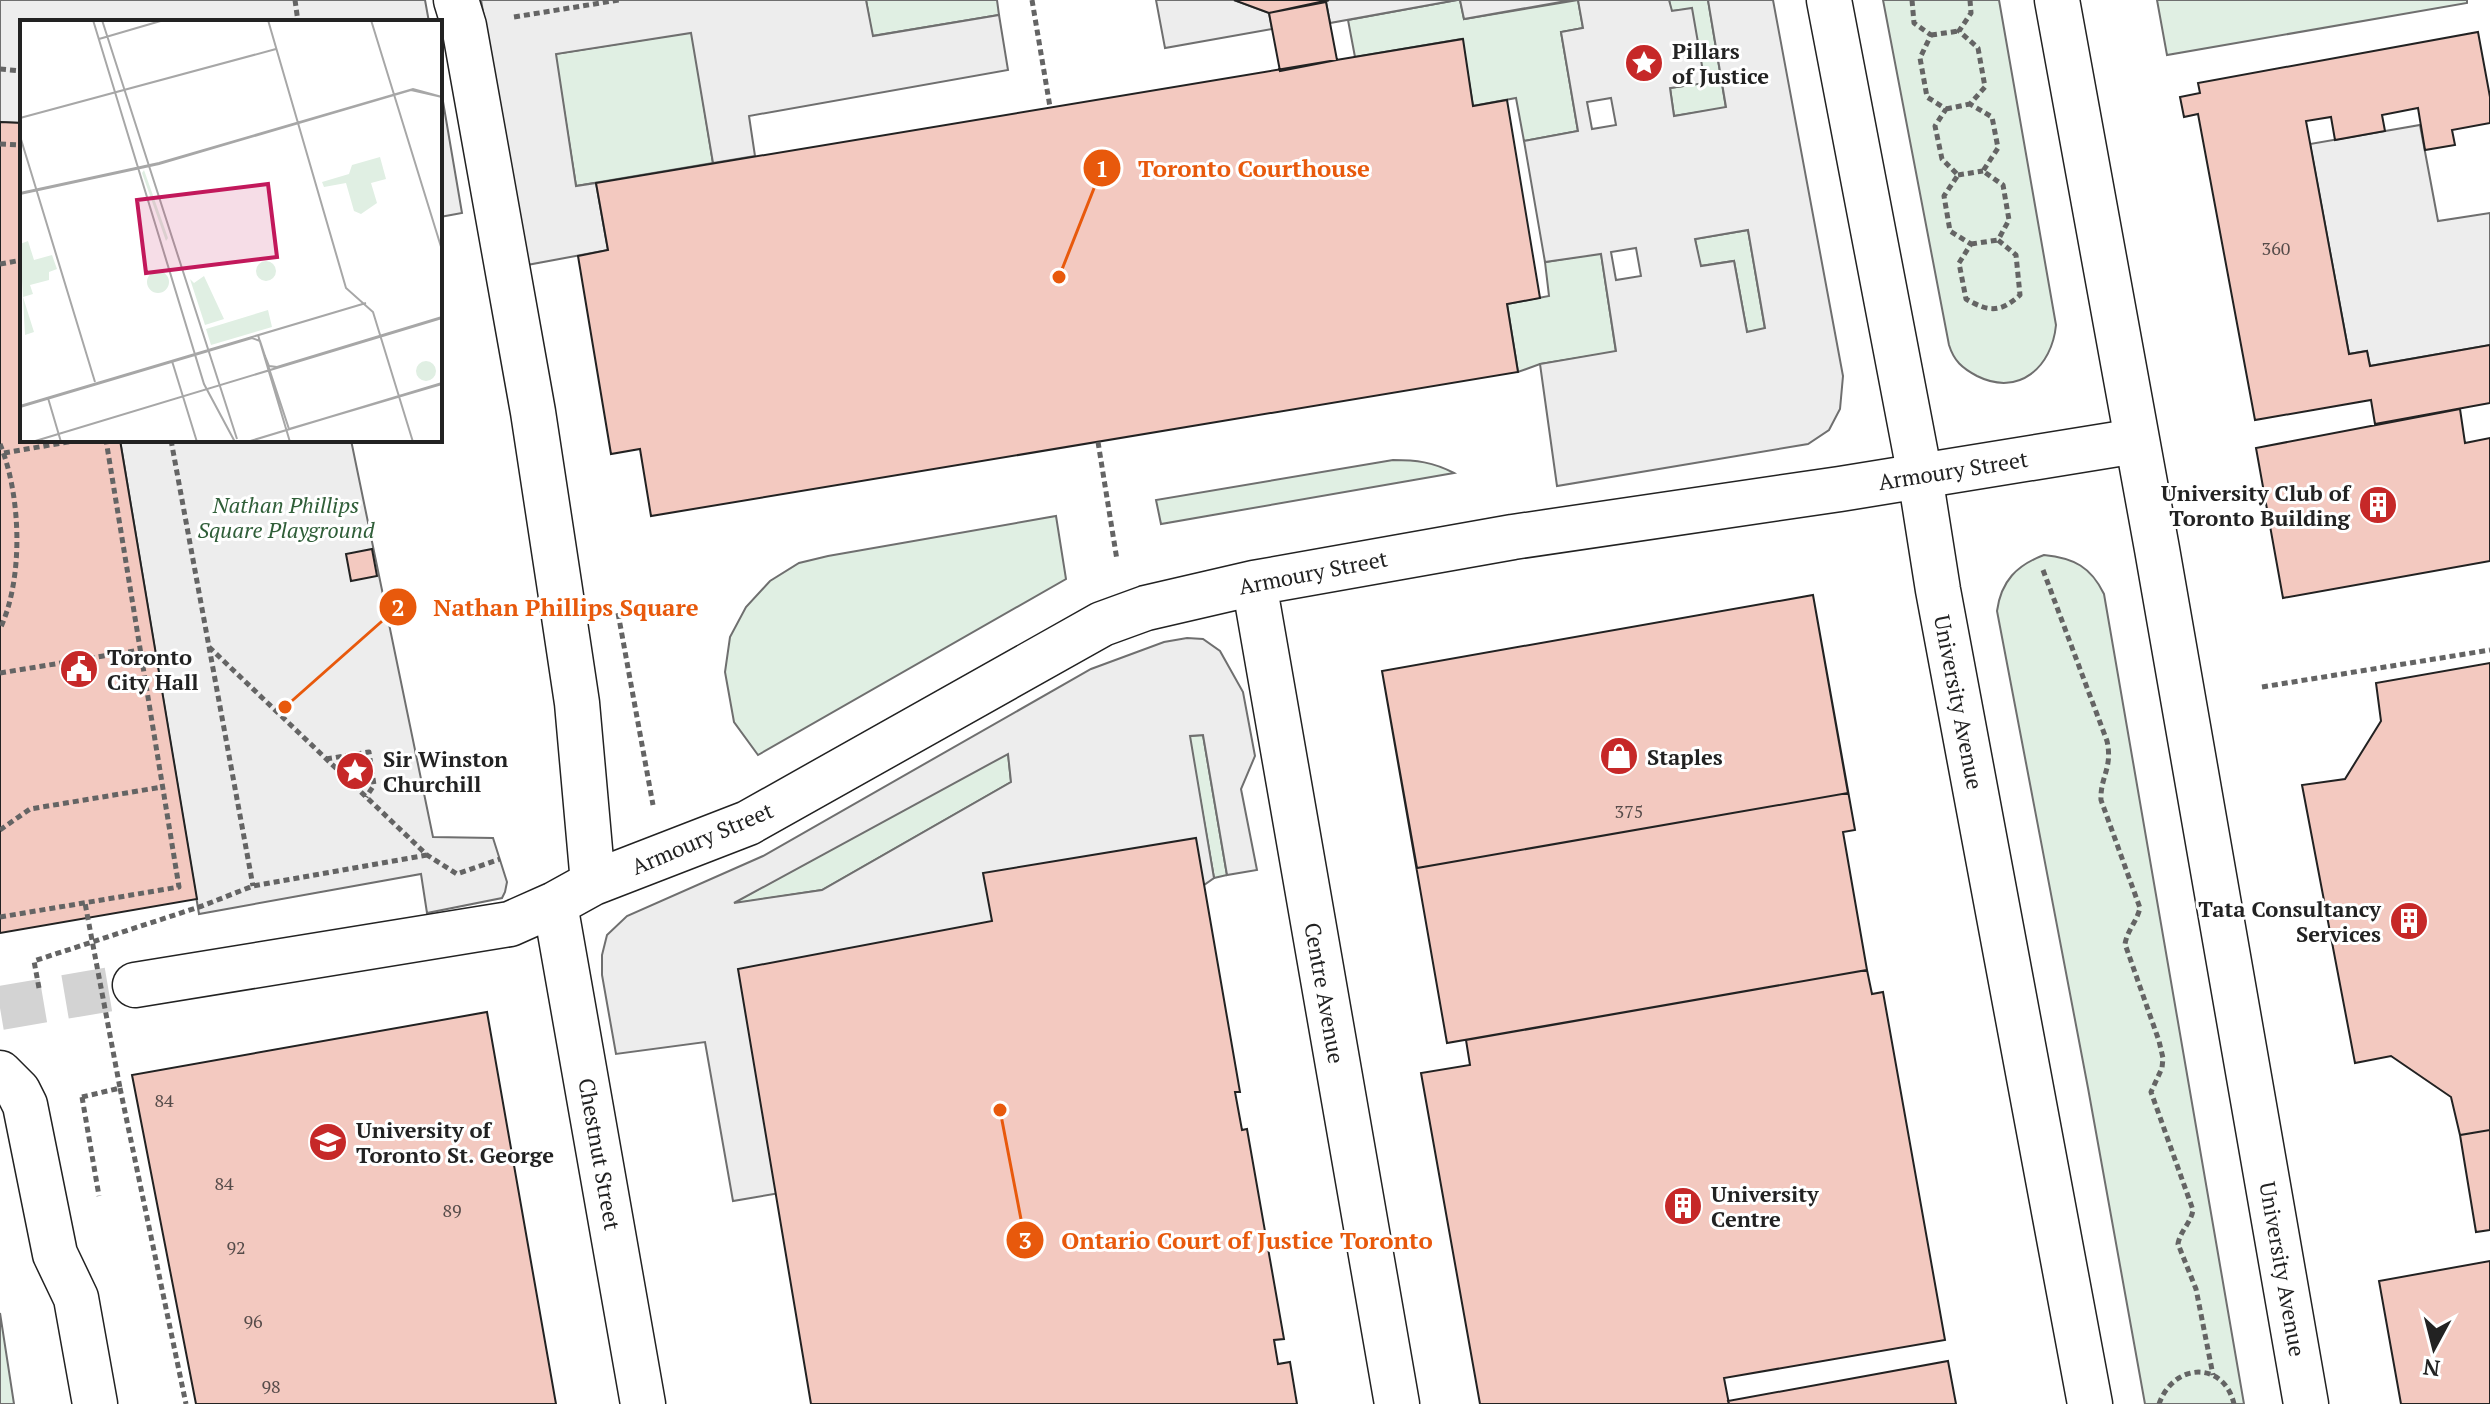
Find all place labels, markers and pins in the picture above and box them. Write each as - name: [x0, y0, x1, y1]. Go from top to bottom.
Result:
- place label: Pillars of Justice: [1672, 36, 1769, 90]
- place icon: Pillars of Justice: [1623, 42, 1665, 84]
- callout: Toronto Courthouse: [1082, 144, 1386, 192]
- place label: University Club of Toronto Building: [2161, 478, 2352, 532]
- building icon: University Club of Toronto Building: [2357, 484, 2399, 526]
- callout: Nathan Phillips Square: [378, 583, 715, 631]
- place label: Toronto City Hall: [107, 642, 199, 696]
- public building icon: Toronto City Hall: [58, 648, 100, 690]
- shop icon: Staples: [1598, 735, 1640, 777]
- place label: Staples: [1647, 742, 1723, 771]
- place label: Sir Winston Churchill: [383, 744, 508, 798]
- place icon: Sir Winston Churchill: [334, 750, 376, 792]
- place label: Tata Consultancy Services: [2198, 894, 2381, 948]
- building icon: Tata Consultancy Services: [2388, 900, 2430, 942]
- place label: University of Toronto St. George: [356, 1115, 554, 1169]
- school or university icon: University of Toronto St. George: [307, 1121, 349, 1163]
- place label: University Centre: [1711, 1179, 1819, 1233]
- building icon: University Centre: [1662, 1185, 1704, 1227]
- callout: Ontario Court of Justice Toronto: [1005, 1216, 1448, 1264]

